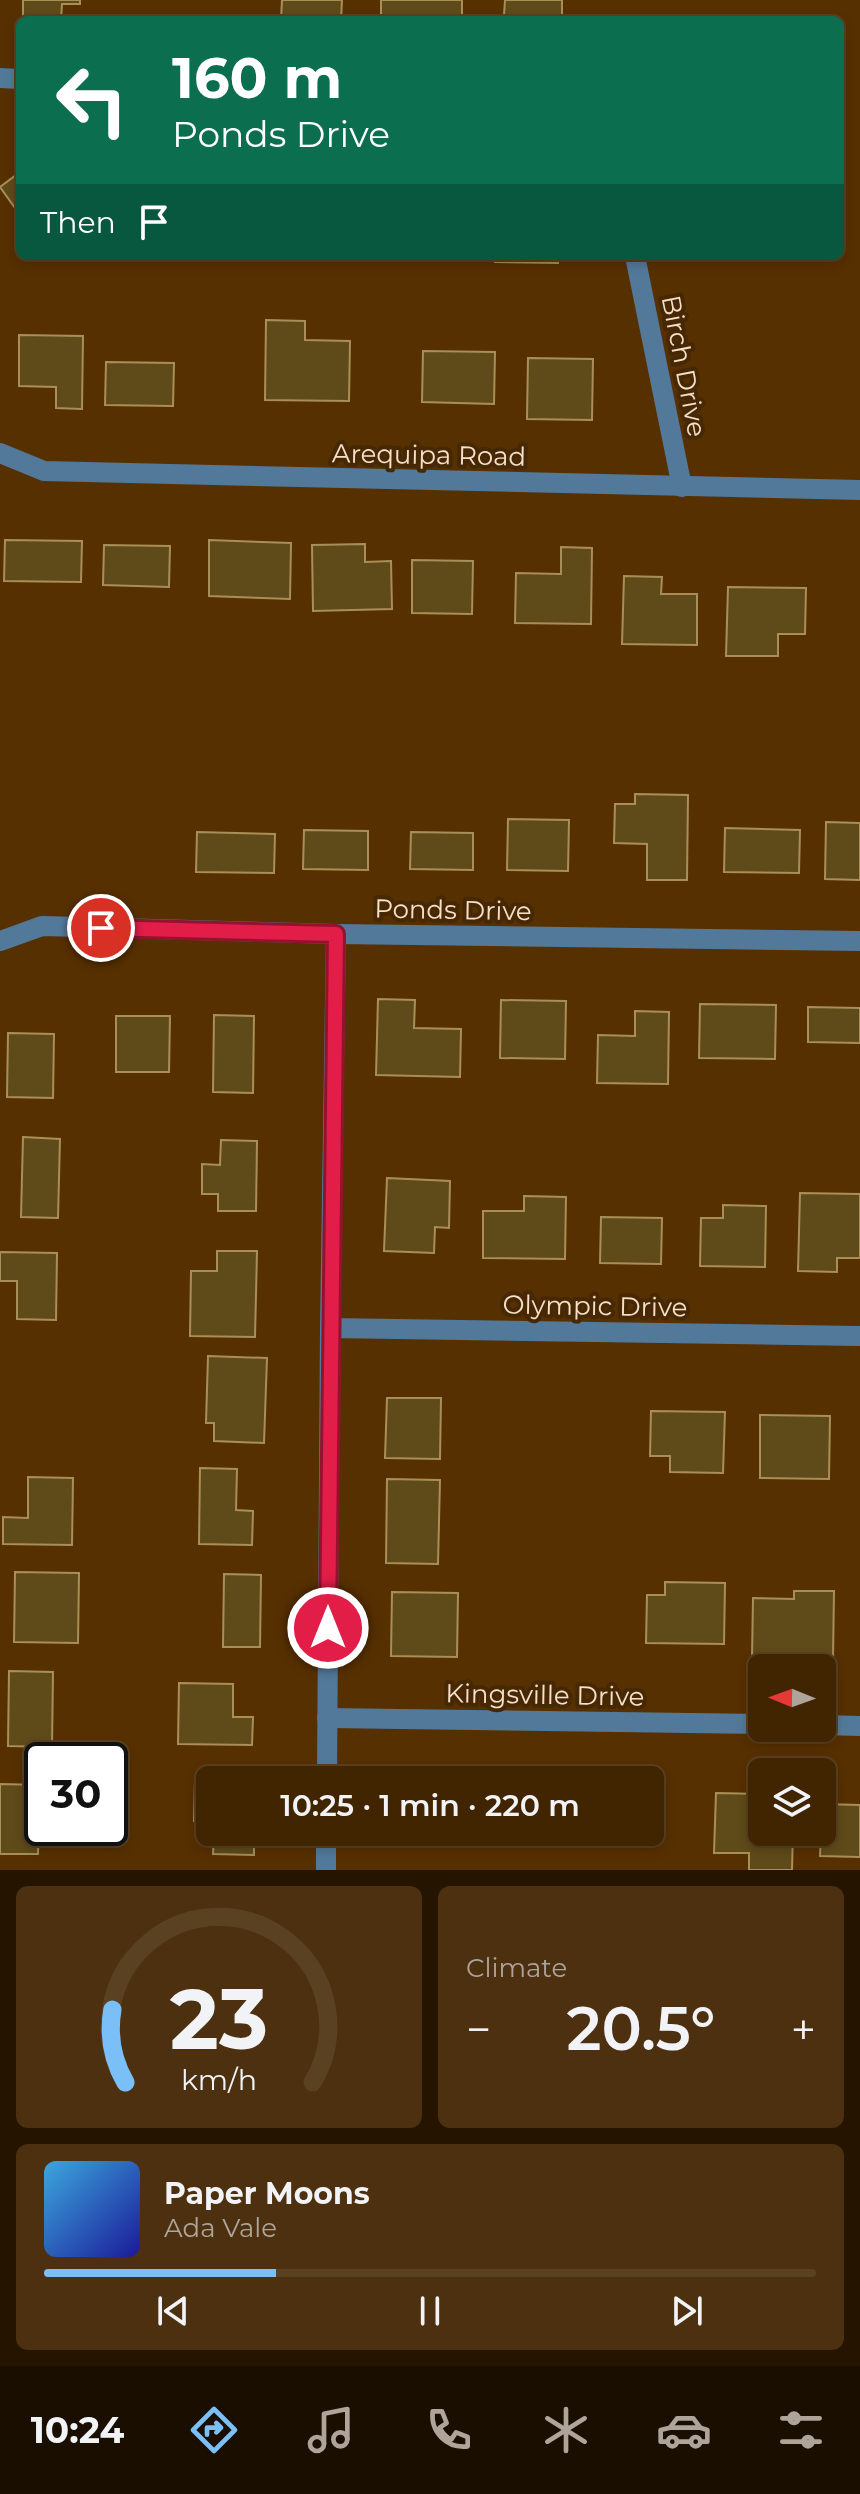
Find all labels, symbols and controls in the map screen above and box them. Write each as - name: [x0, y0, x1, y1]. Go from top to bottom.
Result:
- text: 160 m: [172, 44, 342, 112]
- icon: left: [40, 48, 144, 152]
- text: Ponds Drive: [172, 112, 390, 156]
- icon: arrive: [132, 200, 176, 244]
- text: Then: [40, 204, 116, 241]
- street label: Birch Drive: [655, 292, 713, 440]
- street label: Arequipa Road: [332, 437, 526, 473]
- street label: Ponds Drive: [374, 893, 532, 927]
- pin: [67, 894, 135, 962]
- icon: arrive: [79, 906, 123, 950]
- street label: Olympic Drive: [502, 1288, 688, 1324]
- position arrow: [286, 1586, 370, 1670]
- north arrow: [748, 1654, 836, 1742]
- map controls: [748, 1654, 836, 1846]
- street label: Kingsville Drive: [445, 1677, 645, 1713]
- speed limit sign: 30: [24, 1742, 128, 1846]
- button: layers: [748, 1758, 836, 1846]
- text: 10:25 · 1 min · 220 m: [280, 1787, 580, 1824]
- text: Climate: [466, 1952, 567, 1984]
- text: 23: [170, 1968, 268, 2070]
- text: 20.5°: [567, 1992, 715, 2065]
- text: −: [466, 2002, 491, 2056]
- text: +: [791, 2002, 816, 2056]
- text: km/h: [181, 2062, 257, 2097]
- text: Paper Moons: [164, 2175, 370, 2212]
- text: Ada Vale: [164, 2212, 277, 2244]
- icon: previous: [151, 2289, 195, 2333]
- icon: pause: [408, 2289, 452, 2333]
- icon: next: [665, 2289, 709, 2333]
- icon: directions: [186, 2402, 242, 2458]
- icon: music: [303, 2402, 359, 2458]
- icon: phone: [421, 2402, 477, 2458]
- icon: climate: [538, 2402, 594, 2458]
- icon: car: [656, 2402, 712, 2458]
- icon: filters: [773, 2402, 829, 2458]
- text: 10:24: [31, 2408, 124, 2452]

